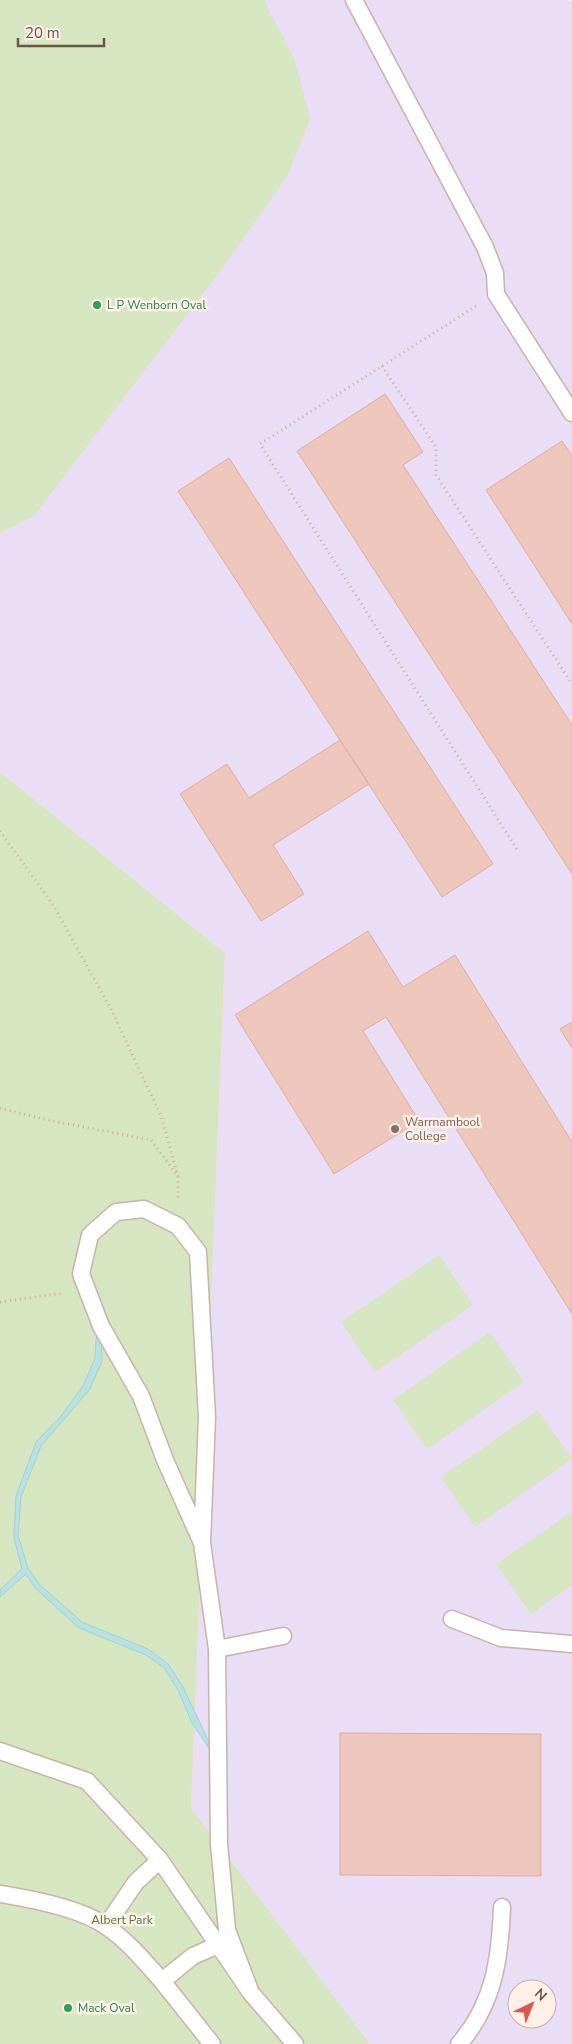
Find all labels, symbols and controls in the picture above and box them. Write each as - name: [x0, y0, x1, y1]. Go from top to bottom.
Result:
- scale bar: [18, 15, 104, 47]
- text: 20 m: [25, 23, 60, 43]
- place label: L P Wenborn Oval: [107, 297, 206, 313]
- marker: L P Wenborn Oval: [91, 299, 103, 311]
- place label: Warrnambool College: [405, 1114, 480, 1144]
- marker: Warrnambool College: [389, 1123, 401, 1135]
- park label: Albert Park: [91, 1912, 154, 1928]
- north arrow: [507, 1979, 557, 2029]
- text: N: [530, 1984, 551, 2005]
- place label: Mack Oval: [78, 2000, 135, 2016]
- marker: Mack Oval: [62, 2002, 74, 2014]

